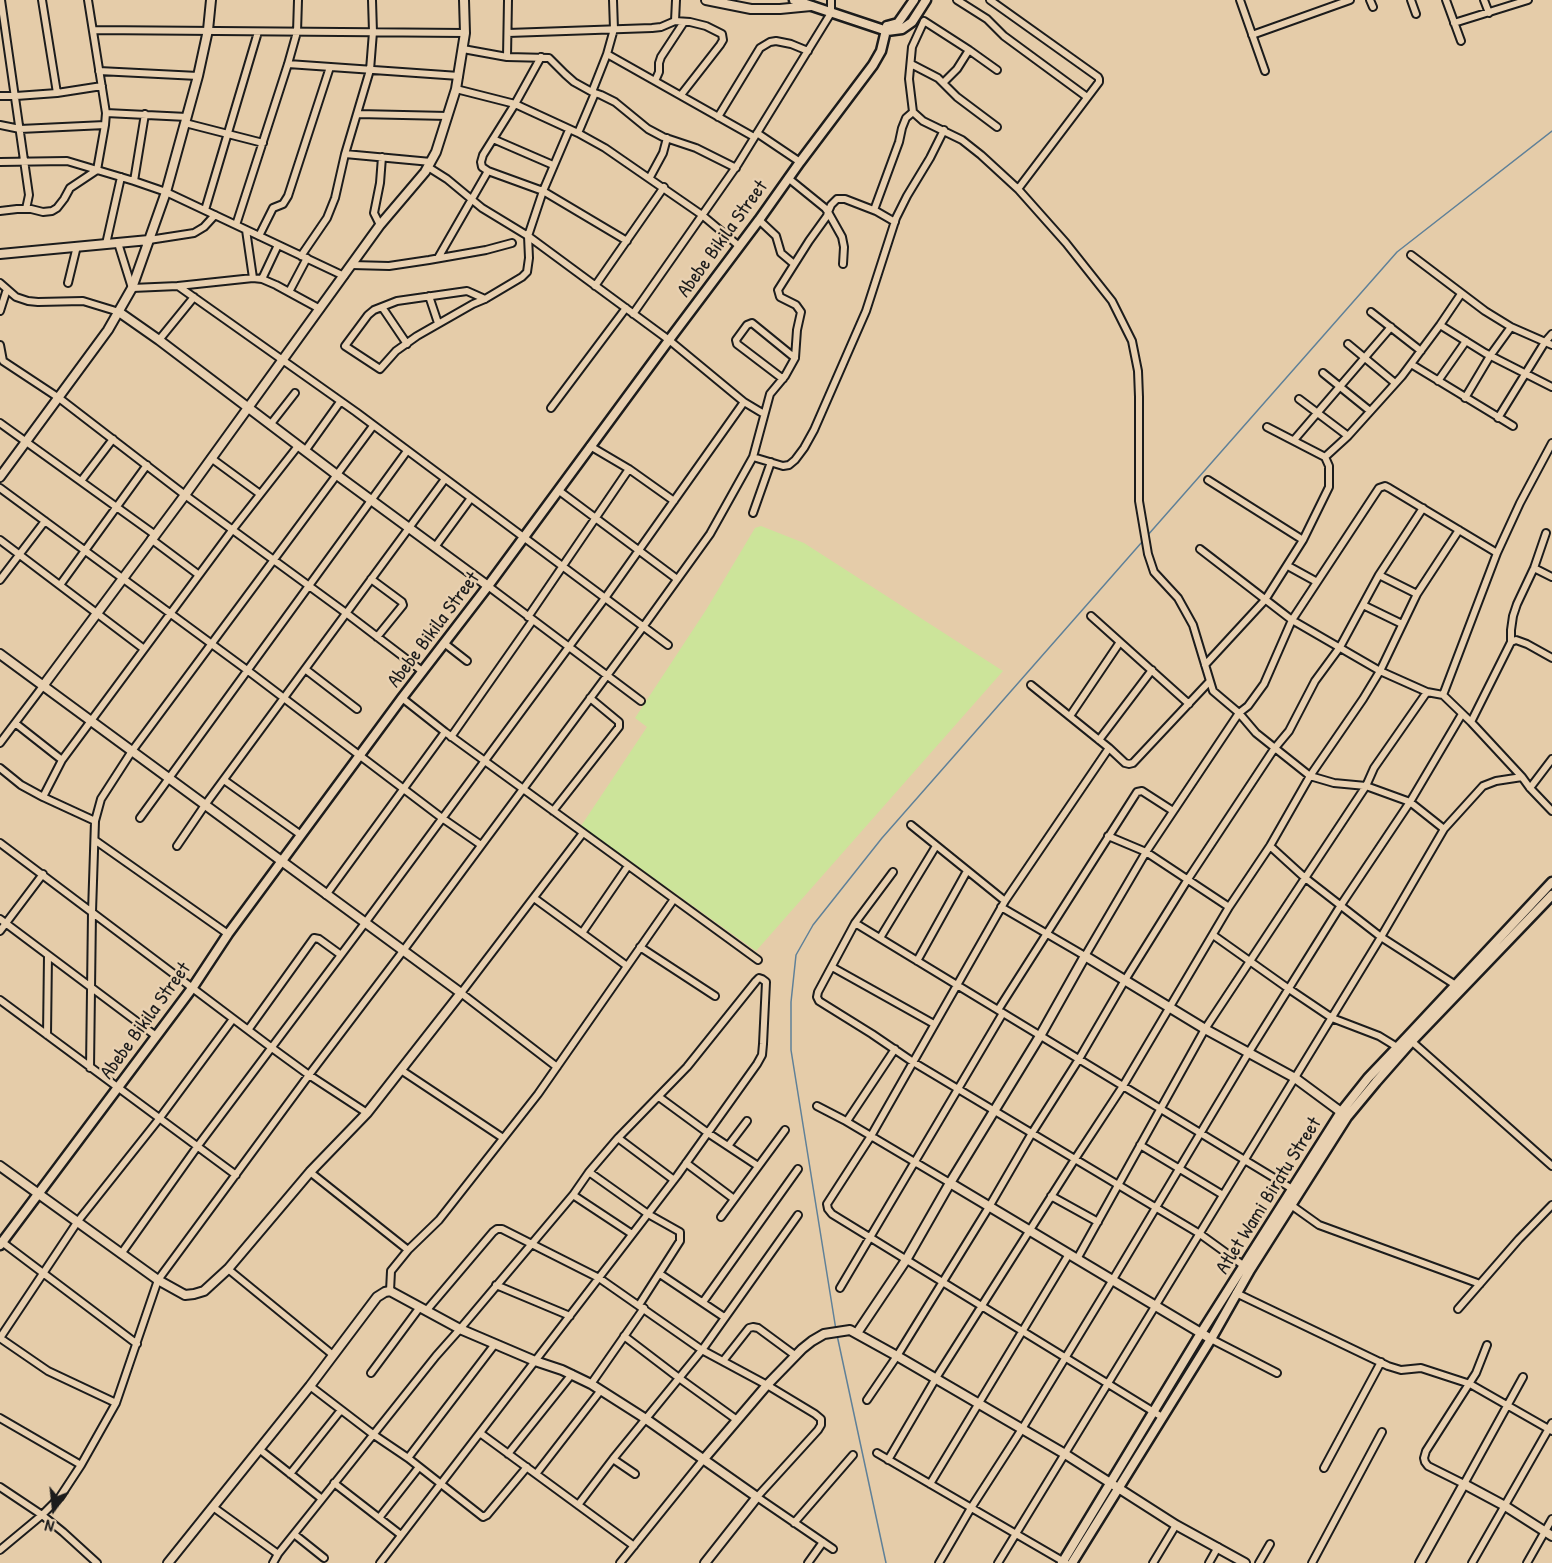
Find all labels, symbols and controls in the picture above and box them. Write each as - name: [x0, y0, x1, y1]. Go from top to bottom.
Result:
- street label: Abebe Bikila Street: [673, 176, 773, 302]
- street label: Abebe Bikila Street: [383, 567, 485, 693]
- street label: Abebe Bikila Street: [96, 958, 196, 1084]
- street label: Atlet Wami Biratu Street: [1211, 1113, 1327, 1279]
- north arrow: [24, 1479, 84, 1539]
- text: N: [42, 1515, 56, 1538]

